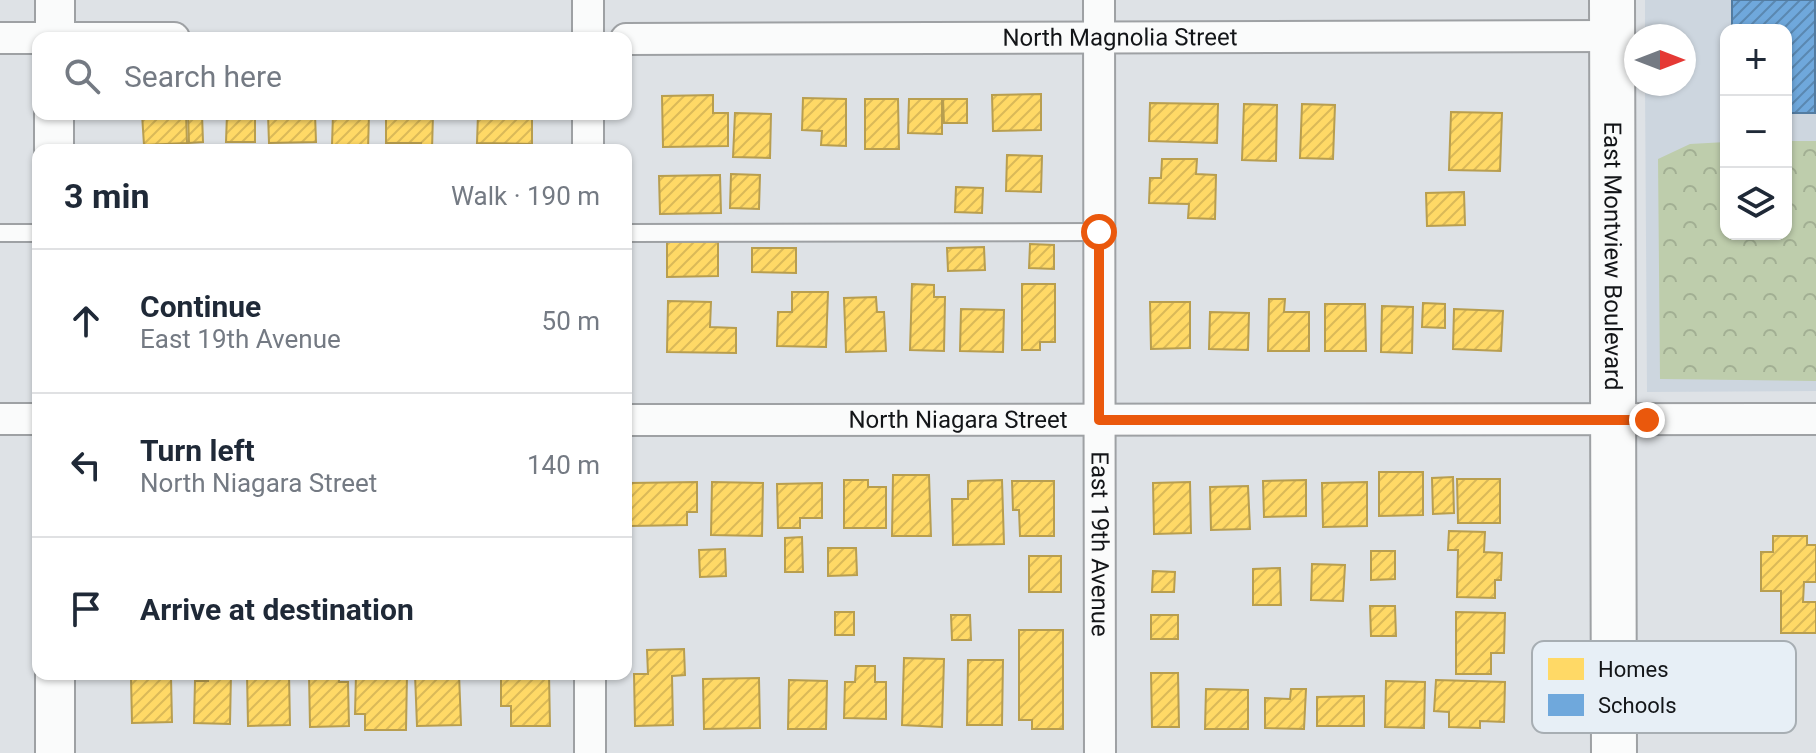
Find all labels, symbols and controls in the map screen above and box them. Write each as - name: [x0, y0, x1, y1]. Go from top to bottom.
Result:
- street label: North Magnolia Street: [1002, 23, 1238, 52]
- north arrow: [1624, 24, 1696, 96]
- map controls: [1720, 24, 1792, 240]
- button: +: [1720, 24, 1792, 96]
- search box: [32, 32, 632, 120]
- icon: search: [60, 54, 104, 98]
- text: Search here: [124, 59, 282, 94]
- button: −: [1720, 96, 1792, 168]
- street label: East Montview Boulevard: [1598, 121, 1627, 391]
- button: layers: [1720, 168, 1792, 240]
- text: 3 min: [64, 176, 149, 216]
- text: Walk · 190 m: [451, 181, 600, 211]
- route start: [1081, 214, 1117, 250]
- text: Continue: [140, 289, 261, 324]
- icon: ahead: [64, 299, 108, 343]
- text: 50 m: [542, 306, 600, 336]
- text: East 19th Avenue: [140, 324, 341, 354]
- route end: [1629, 402, 1665, 438]
- street label: North Niagara Street: [848, 406, 1068, 434]
- text: Turn left: [140, 433, 255, 468]
- icon: left: [64, 443, 108, 487]
- text: 140 m: [527, 450, 600, 480]
- street label: East 19th Avenue: [1086, 451, 1114, 637]
- text: North Niagara Street: [140, 468, 377, 498]
- icon: arrive: [64, 587, 108, 631]
- text: Arrive at destination: [140, 592, 414, 627]
- legend: [1532, 641, 1796, 733]
- text: Homes: [1598, 657, 1669, 682]
- text: Schools: [1598, 693, 1677, 718]

